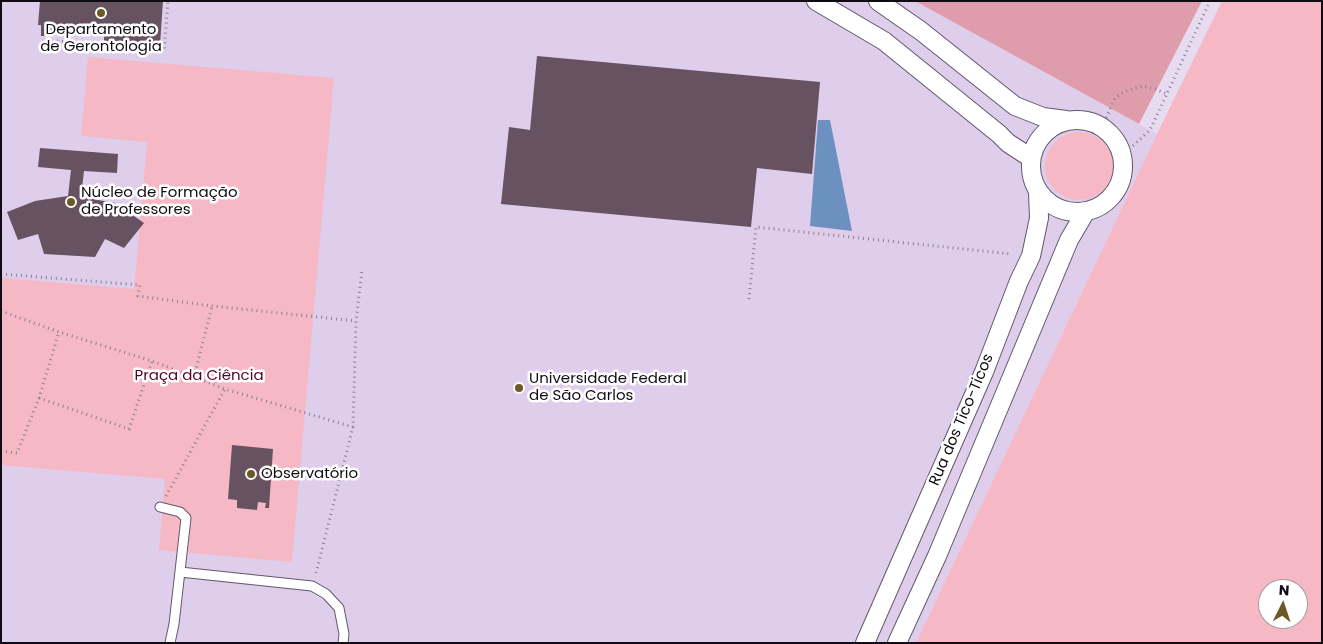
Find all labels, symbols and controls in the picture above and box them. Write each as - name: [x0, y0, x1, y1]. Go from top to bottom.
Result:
- marker: Departamento de Gerontologia: [95, 7, 107, 19]
- place label: Departamento de Gerontologia: [40, 21, 162, 56]
- place label: Núcleo de Formação de Professores: [81, 184, 237, 219]
- marker: Núcleo de Formação de Professores: [65, 196, 77, 208]
- street label: Rua dos Tico-Ticos: [926, 351, 998, 489]
- park label: Praça da Ciência: [134, 367, 264, 385]
- place label: Universidade Federal de São Carlos: [529, 370, 687, 405]
- marker: Universidade Federal de São Carlos: [513, 382, 525, 394]
- place label: Observatório: [261, 465, 358, 483]
- marker: Observatório: [245, 468, 257, 480]
- north arrow: [1258, 579, 1308, 629]
- text: N: [1278, 580, 1290, 600]

